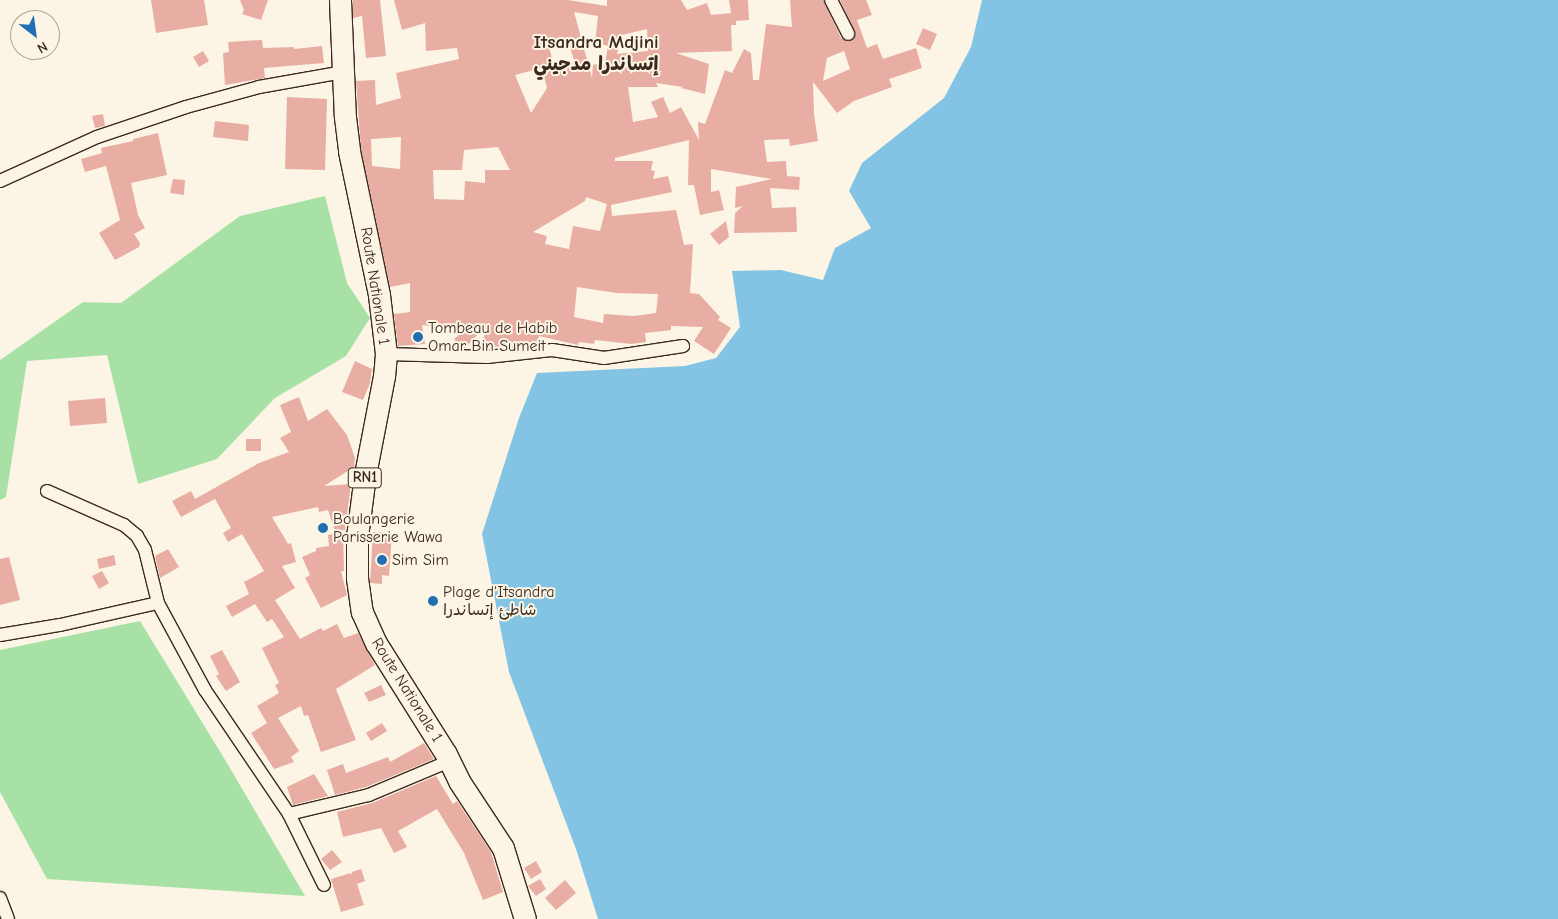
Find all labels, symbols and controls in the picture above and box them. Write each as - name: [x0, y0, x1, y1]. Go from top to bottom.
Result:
- north arrow: [10, 10, 60, 60]
- district label: Itsandra Mdjini إتساندرا مدجيني: [533, 32, 659, 76]
- text: N: [34, 38, 50, 57]
- street label: Route Nationale 1: [356, 226, 394, 346]
- place label: Tombeau de Habib Omar Bin Sumeit: [428, 318, 557, 356]
- marker: Tombeau de Habib Omar Bin Sumeit: [412, 331, 424, 343]
- road number: RN1: [348, 466, 382, 490]
- place label: Boulangerie Parisserie Wawa: [333, 509, 443, 547]
- marker: Boulangerie Parisserie Wawa: [317, 522, 329, 534]
- place label: Sim Sim: [392, 550, 449, 570]
- marker: Sim Sim: [376, 554, 388, 566]
- place label: Plage d'Itsandra شاطئ إتساندرا: [443, 582, 555, 620]
- marker: Plage d'Itsandra شاطئ إتساندرا: [427, 595, 439, 607]
- street label: Route Nationale 1: [367, 634, 447, 746]

